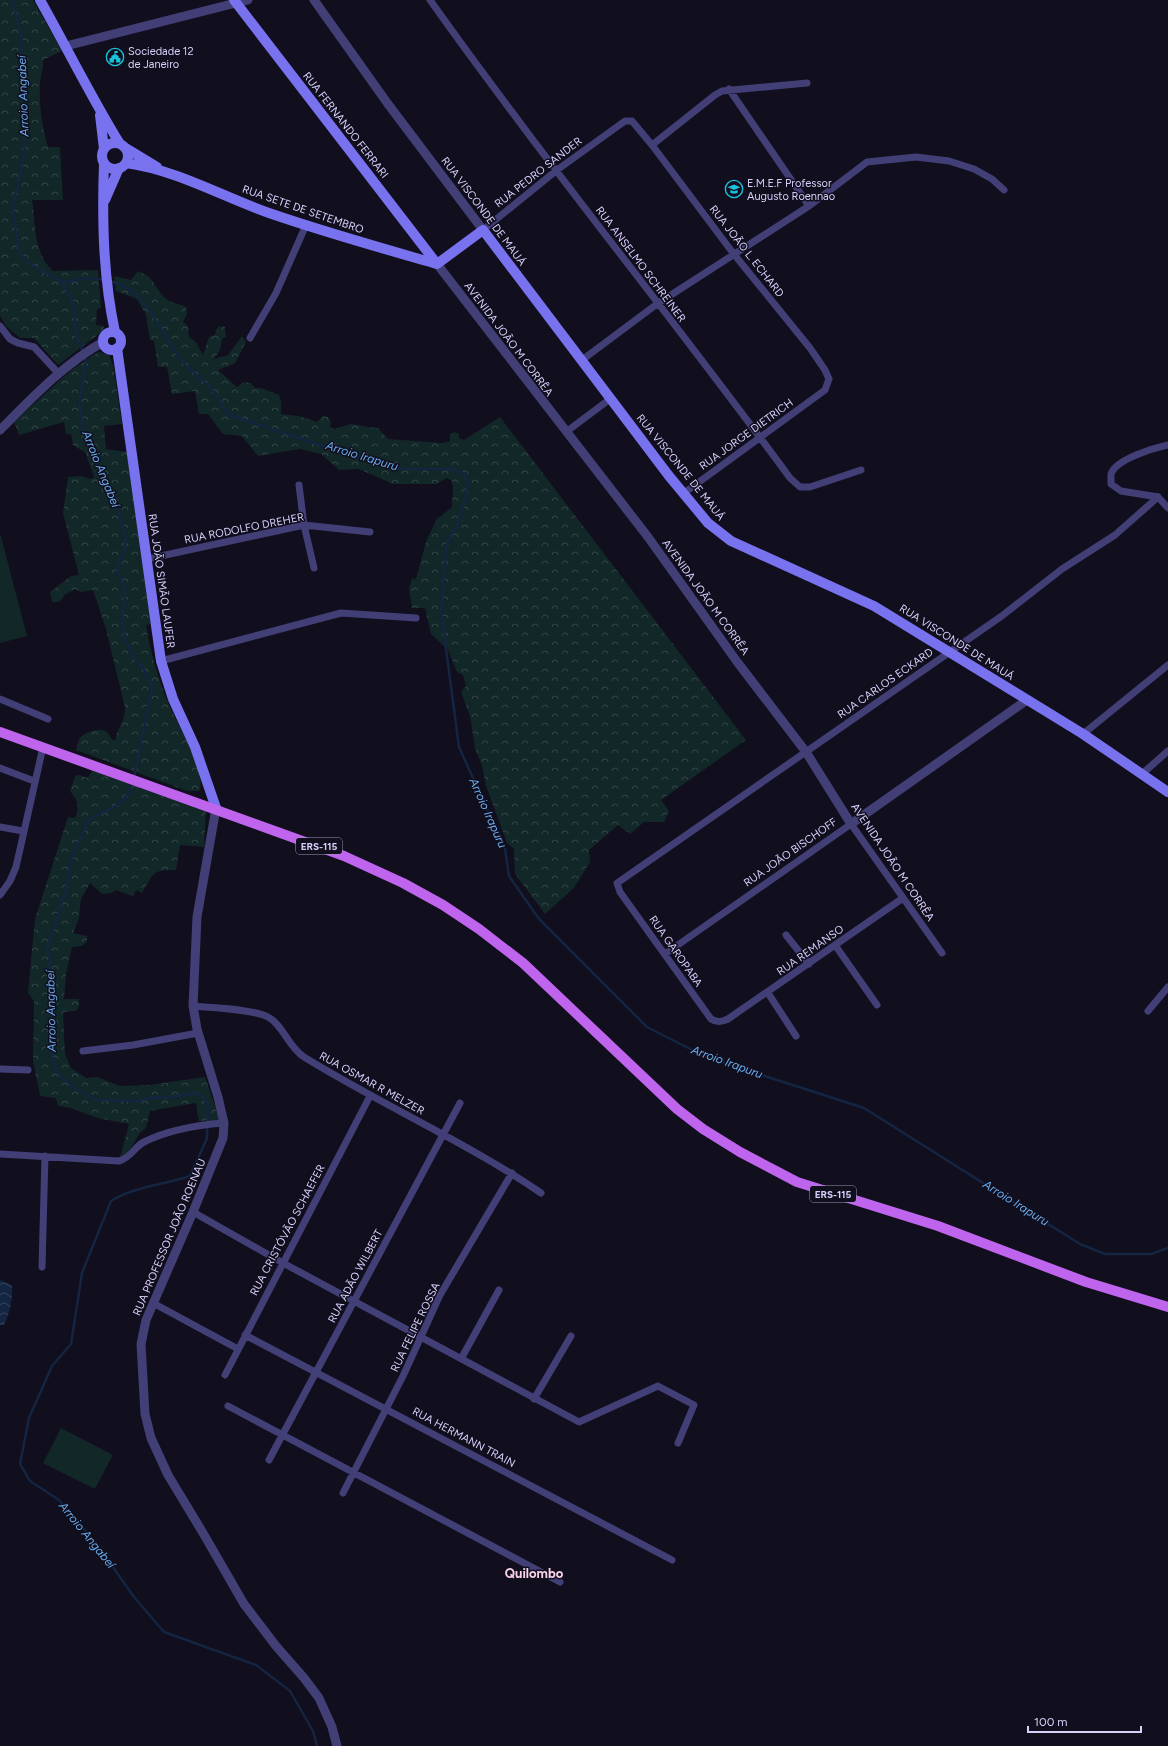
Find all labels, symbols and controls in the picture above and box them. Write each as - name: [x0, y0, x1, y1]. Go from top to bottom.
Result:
- place label: Sociedade 12 de Janeiro: [128, 45, 194, 71]
- public building icon: Sociedade 12 de Janeiro: [105, 47, 125, 67]
- water label: Arroio Angabeí: [15, 53, 31, 138]
- street label: RUA FERNANDO FERRARI: [300, 70, 391, 181]
- street label: RUA PEDRO SANDER: [492, 134, 585, 210]
- street label: RUA VISCONDE DE MAUÁ: [438, 154, 529, 269]
- place label: E.M.E.F Professor Augusto Roennao: [747, 177, 835, 203]
- school or university icon: E.M.E.F Professor Augusto Roennao: [724, 179, 744, 199]
- street label: RUA SETE DE SETEMBRO: [240, 183, 366, 237]
- street label: RUA JOÃO L. ECHARD: [707, 202, 788, 300]
- street label: RUA ANSELMO SCHREINER: [593, 204, 688, 325]
- street label: AVENIDA JOÃO M CORRÊA: [461, 279, 557, 399]
- street label: RUA JORGE DIETRICH: [697, 396, 796, 473]
- street label: RUA VISCONDE DE MAUÁ: [634, 412, 728, 523]
- water label: Arroio Angabeí: [79, 428, 124, 511]
- water label: Arroio Irapuru: [323, 438, 400, 474]
- street label: RUA RODOLFO DREHER: [183, 510, 305, 547]
- street label: RUA JOÃO SIMÃO LAUFER: [146, 513, 178, 649]
- street label: AVENIDA JOÃO M CORRÊA: [659, 536, 753, 658]
- street label: RUA VISCONDE DE MAUÁ: [897, 602, 1017, 683]
- street label: RUA CARLOS ECKARD: [835, 645, 936, 721]
- water label: Arroio Irapuru: [466, 775, 510, 850]
- street label: AVENIDA JOÃO M CORRÊA: [848, 800, 938, 924]
- street label: RUA JOÃO BISCHOFF: [741, 814, 839, 890]
- road number: ERS-115: [296, 838, 342, 854]
- street label: RUA GAROPABA: [646, 913, 705, 990]
- street label: RUA REMANSO: [774, 922, 847, 978]
- water label: Arroio Angabeí: [43, 968, 59, 1053]
- water label: Arroio Irapuru: [688, 1042, 765, 1082]
- street label: RUA OSMAR R MELZER: [317, 1049, 427, 1118]
- street label: RUA PROFESSOR JOÃO ROENAU: [129, 1156, 209, 1318]
- street label: RUA CRISTÓVÃO SCHAEFER: [246, 1162, 328, 1298]
- water label: Arroio Irapuru: [980, 1177, 1052, 1229]
- road number: ERS-115: [810, 1186, 856, 1202]
- street label: RUA ADÃO WILBERT: [324, 1227, 386, 1325]
- street label: RUA FELIPE ROSSA: [388, 1280, 443, 1374]
- street label: RUA HERMANN TRAIN: [410, 1405, 518, 1470]
- water label: Arroio Angabeí: [55, 1498, 119, 1573]
- district label: Quilombo: [505, 1566, 564, 1581]
- scale bar: [1028, 1708, 1141, 1734]
- text: 100 m: [1034, 1715, 1068, 1729]

